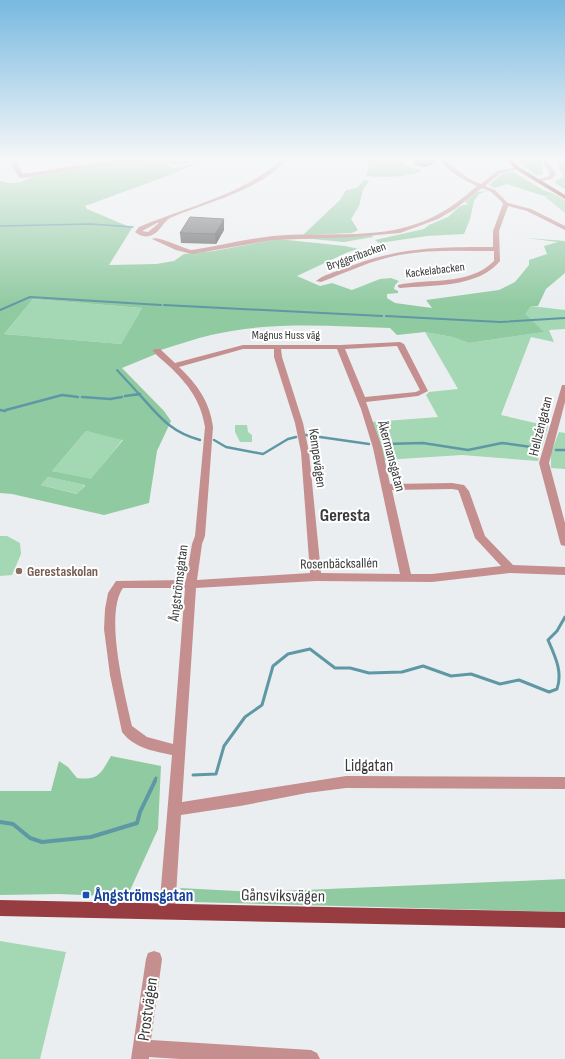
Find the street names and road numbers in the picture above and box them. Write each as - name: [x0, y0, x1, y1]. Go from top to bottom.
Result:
- street label: Bryggeribacken: [324, 239, 388, 274]
- street label: Kackelabacken: [405, 259, 466, 282]
- street label: Magnus Huss väg: [252, 328, 320, 343]
- street label: Hellzéngatan: [525, 395, 556, 458]
- street label: Åkermansgatan: [374, 418, 409, 493]
- street label: Kempevägen: [305, 427, 330, 489]
- street label: Ångströmsgatan: [165, 544, 192, 623]
- street label: Rosenbäcksallén: [300, 554, 378, 573]
- street label: Lidgatan: [345, 756, 393, 776]
- street label: Gånsviksvägen: [241, 885, 325, 907]
- street label: Prostvägen: [134, 976, 162, 1042]

